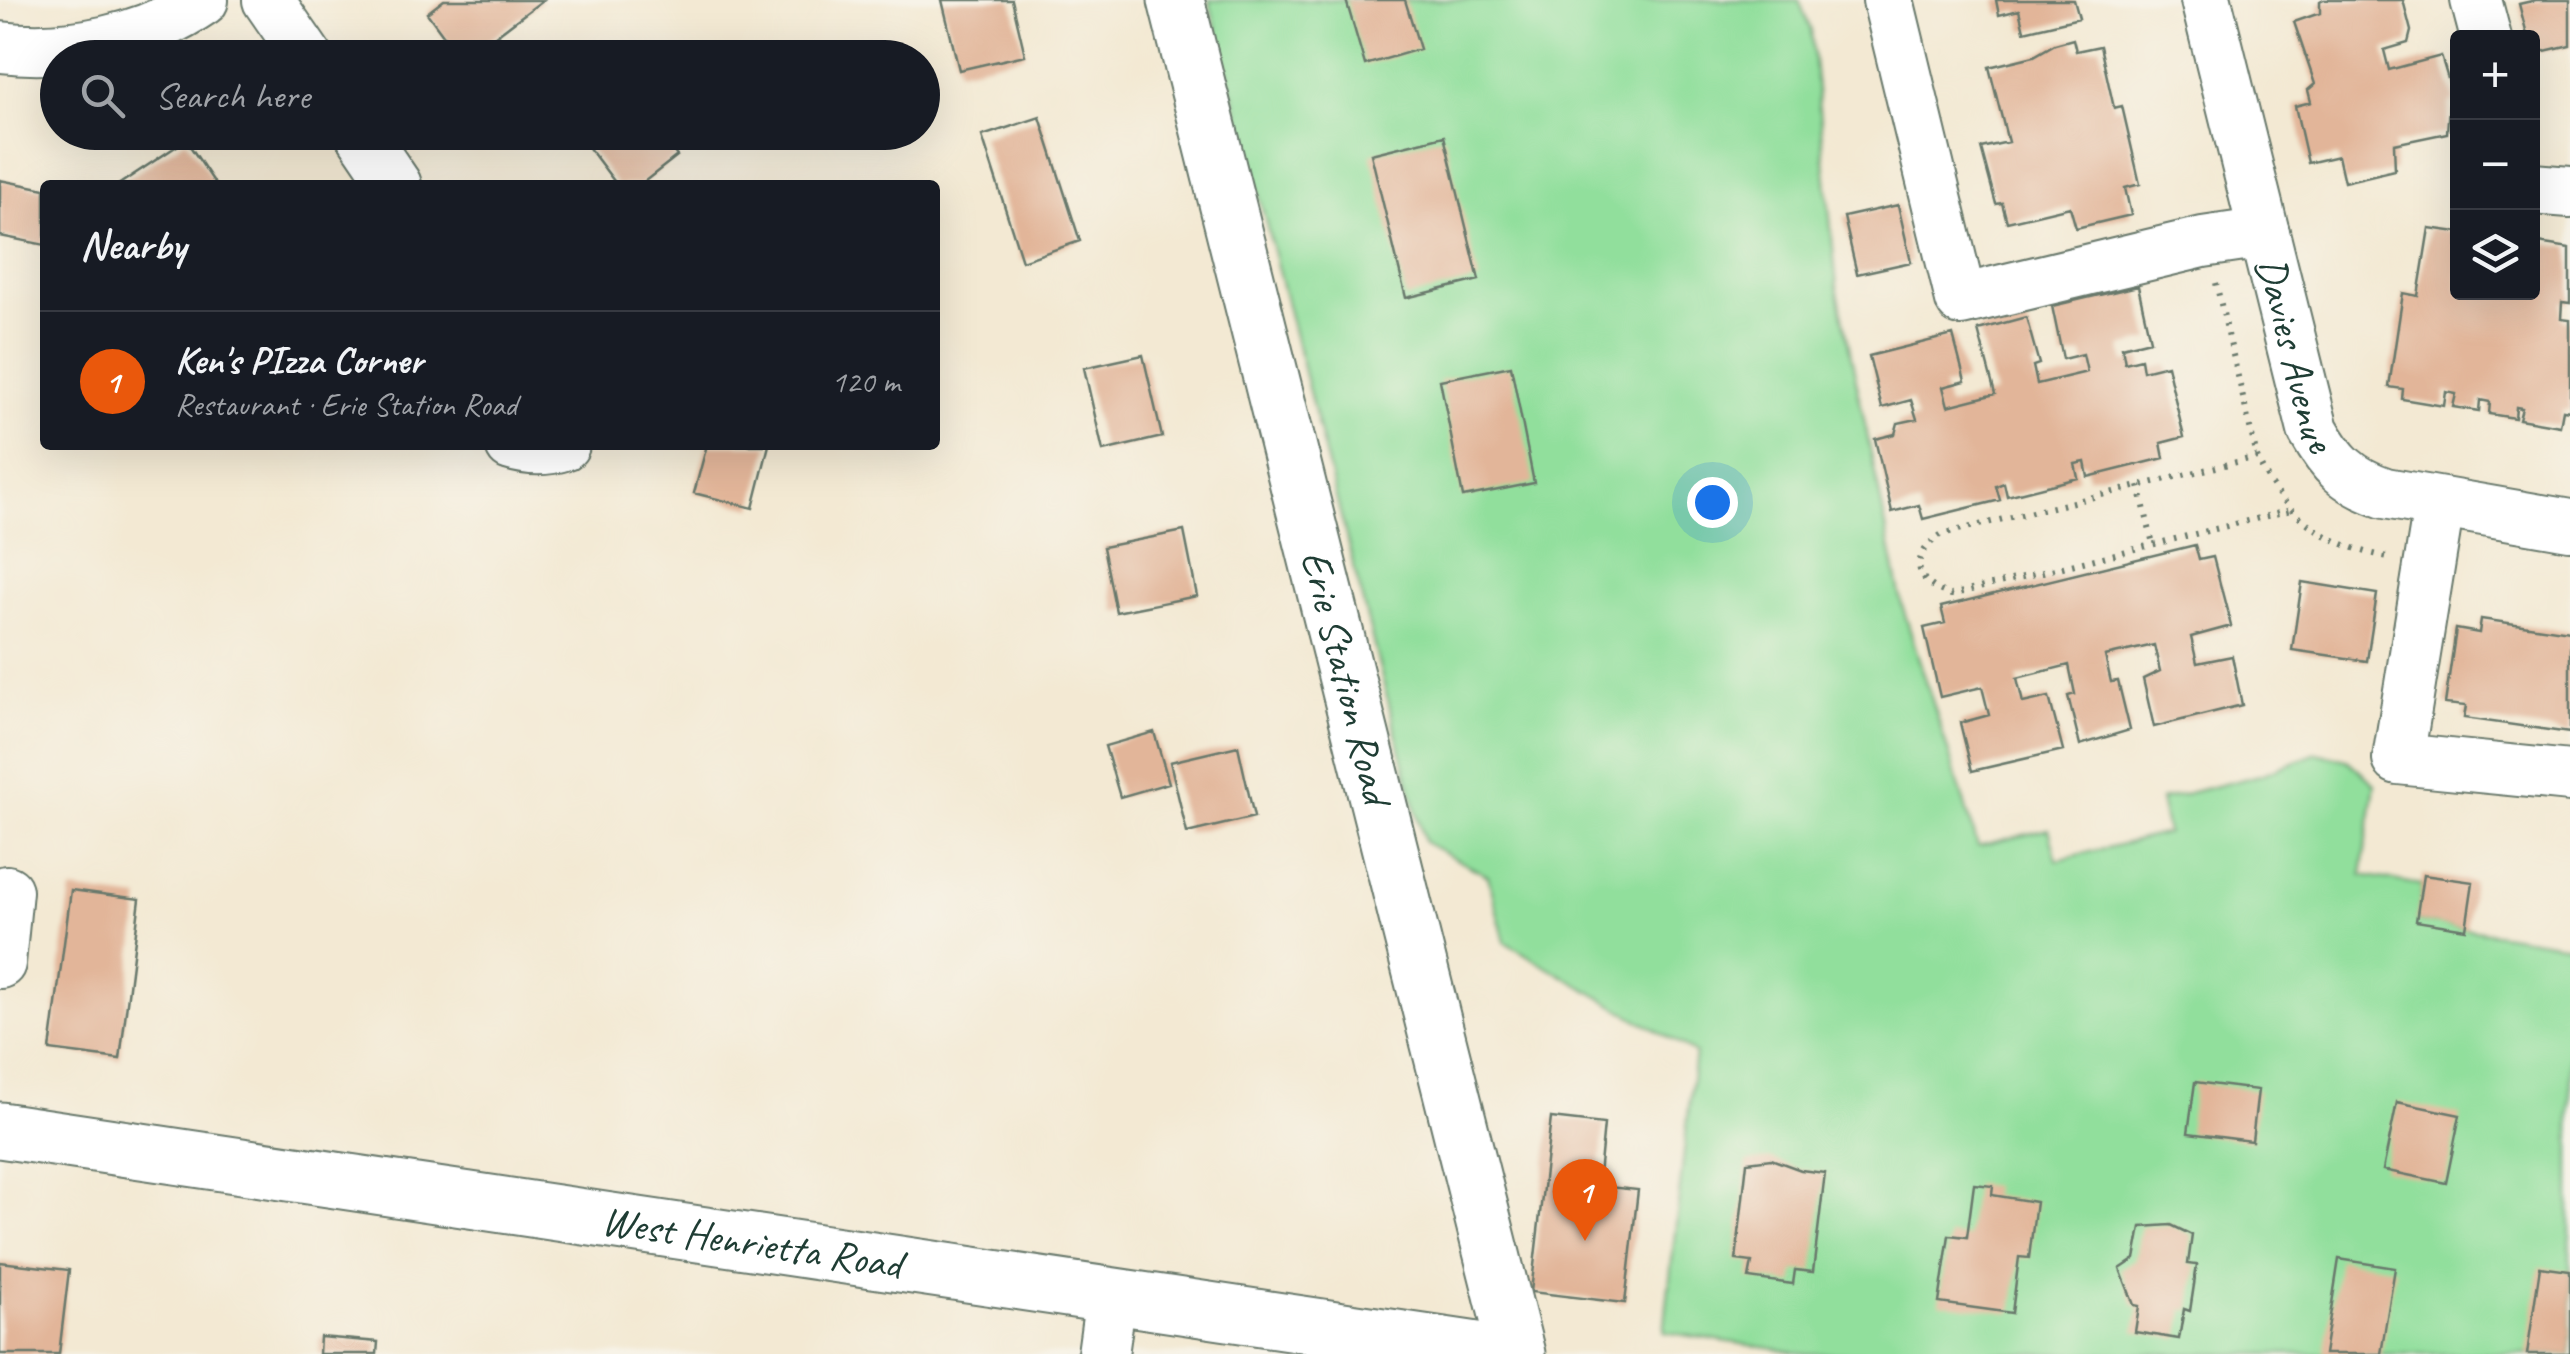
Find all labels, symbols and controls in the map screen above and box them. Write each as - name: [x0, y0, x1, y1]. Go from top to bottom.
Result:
- map controls: [2450, 30, 2540, 300]
- button: +: [2450, 30, 2540, 120]
- search box: [40, 40, 940, 150]
- icon: search: [75, 68, 130, 123]
- text: Search here: [155, 72, 310, 119]
- button: −: [2450, 120, 2540, 210]
- button: layers: [2450, 210, 2540, 300]
- text: Nearby: [80, 219, 186, 272]
- street label: Davies Avenue: [2244, 251, 2348, 464]
- text: Ken's PIzza Corner: [175, 337, 423, 384]
- text: 1: [105, 361, 120, 402]
- text: 120 m: [831, 361, 900, 402]
- text: Restaurant · Erie Station Road: [175, 384, 517, 425]
- your location: [1687, 477, 1738, 528]
- street label: Erie Station Road: [1289, 545, 1405, 815]
- pin: 1: [1552, 1158, 1618, 1241]
- street label: West Henrietta Road: [598, 1193, 912, 1291]

